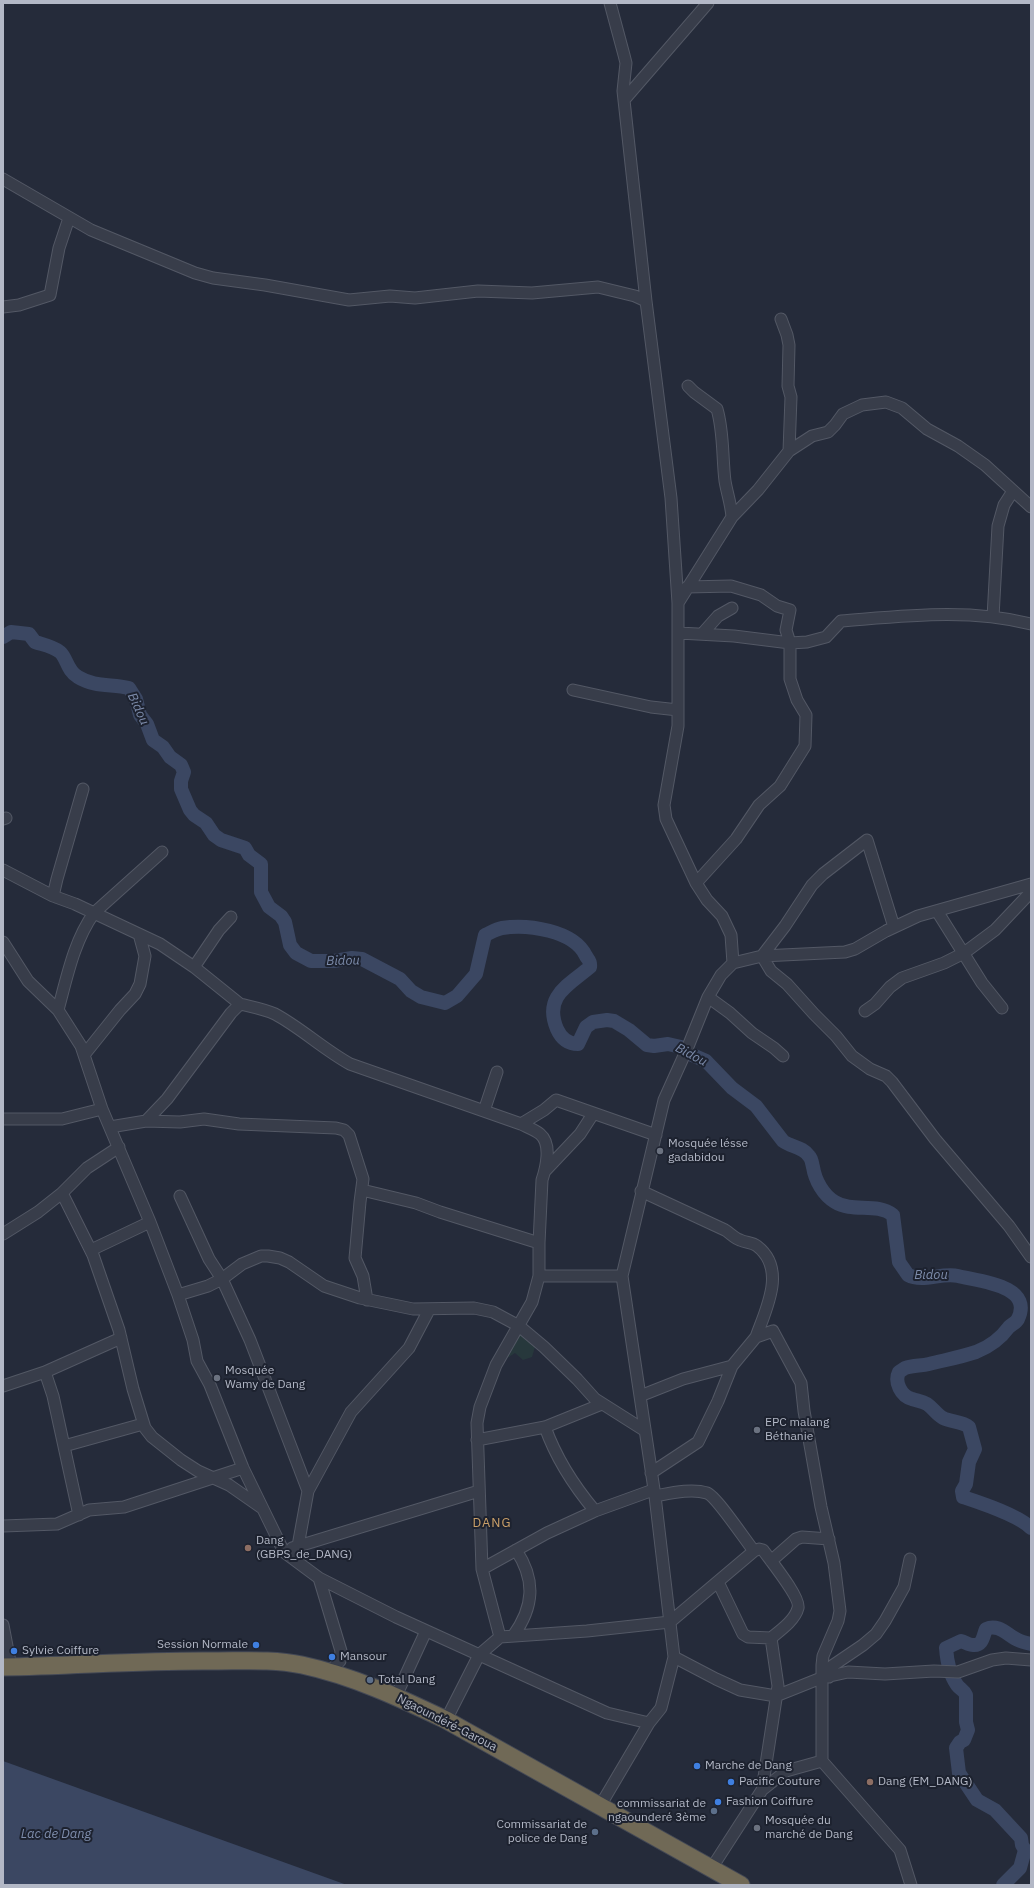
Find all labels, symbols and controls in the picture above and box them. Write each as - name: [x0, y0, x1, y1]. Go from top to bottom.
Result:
- water label: Bidou: [124, 690, 152, 728]
- water label: Bidou: [326, 953, 360, 969]
- water label: Bidou: [672, 1040, 710, 1070]
- place label: Mosquée lésse gadabidou: [668, 1137, 748, 1165]
- marker: Mosquée lésse gadabidou: [655, 1146, 665, 1156]
- water label: Bidou: [914, 1267, 948, 1283]
- place label: Mosquée Wamy de Dang: [225, 1364, 305, 1392]
- marker: Mosquée Wamy de Dang: [212, 1373, 222, 1383]
- place label: EPC malang Béthanie: [765, 1416, 829, 1444]
- marker: EPC malang Béthanie: [752, 1425, 762, 1435]
- district label: DANG: [472, 1515, 512, 1531]
- place label: Dang (GBPS_de_DANG): [256, 1534, 352, 1562]
- marker: Dang (GBPS_de_DANG): [243, 1543, 253, 1553]
- place label: Session Normale: [157, 1638, 248, 1652]
- marker: Session Normale: [251, 1640, 261, 1650]
- place label: Sylvie Coiffure: [22, 1644, 99, 1658]
- marker: Sylvie Coiffure: [9, 1646, 19, 1656]
- place label: Mansour: [340, 1650, 387, 1664]
- marker: Mansour: [327, 1652, 337, 1662]
- place label: Total Dang: [378, 1673, 435, 1687]
- marker: Total Dang: [365, 1675, 375, 1685]
- street label: Ngaoundéré-Garoua: [395, 1692, 499, 1754]
- place label: Marche de Dang: [705, 1759, 792, 1773]
- marker: Marche de Dang: [692, 1761, 702, 1771]
- place label: Pacific Couture: [739, 1775, 820, 1789]
- place label: Dang (EM_DANG): [878, 1775, 972, 1789]
- marker: Pacific Couture: [726, 1777, 736, 1787]
- marker: Dang (EM_DANG): [865, 1777, 875, 1787]
- place label: Fashion Coiffure: [726, 1795, 813, 1809]
- place label: commissariat de ngaounderé 3ème: [608, 1797, 706, 1825]
- marker: Fashion Coiffure: [713, 1797, 723, 1807]
- marker: commissariat de ngaounderé 3ème: [709, 1806, 719, 1816]
- place label: Mosquée du marché de Dang: [765, 1814, 852, 1842]
- place label: Commissariat de police de Dang: [496, 1818, 587, 1846]
- marker: Mosquée du marché de Dang: [752, 1823, 762, 1833]
- water label: Lac de Dang: [21, 1826, 91, 1842]
- marker: Commissariat de police de Dang: [590, 1827, 600, 1837]

